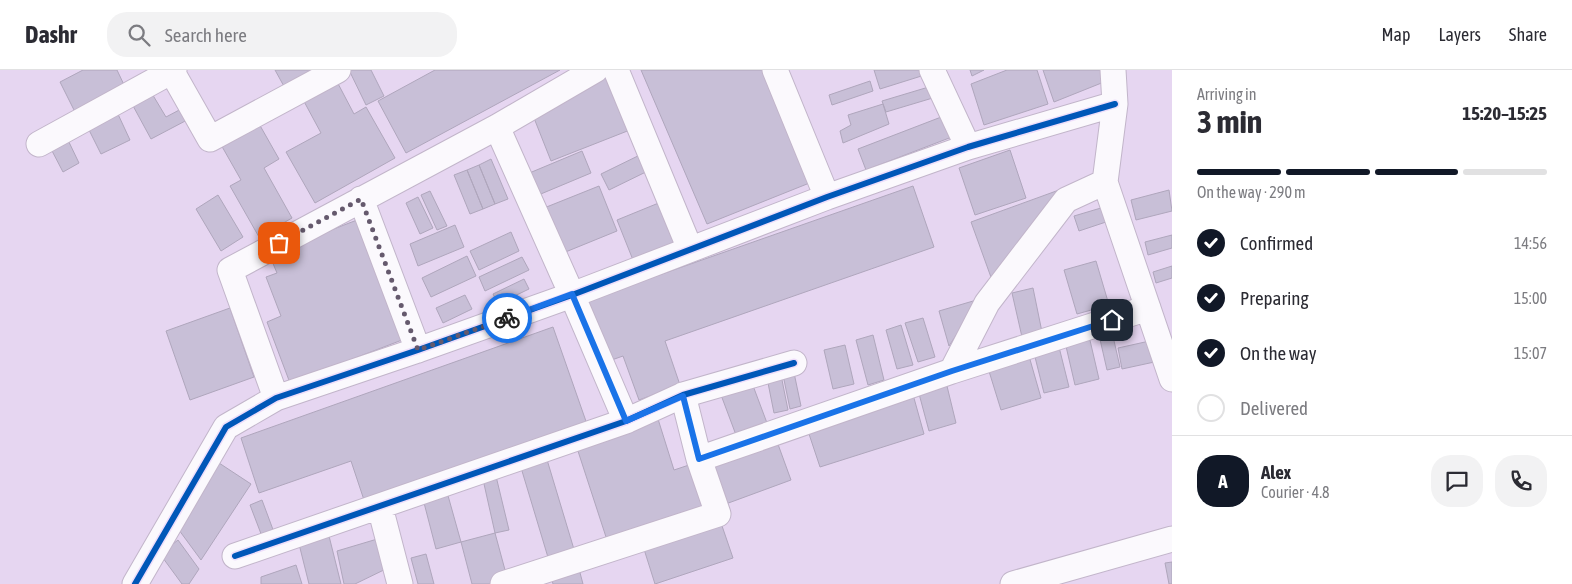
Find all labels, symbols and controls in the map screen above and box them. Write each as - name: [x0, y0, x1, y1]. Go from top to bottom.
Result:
- search box: [107, 12, 457, 57]
- text: Dashr: [25, 21, 77, 48]
- icon: search: [125, 21, 153, 49]
- text: Search here: [165, 24, 247, 46]
- text: Map: [1381, 24, 1410, 45]
- text: Layers: [1438, 24, 1481, 45]
- text: Share: [1509, 24, 1547, 45]
- text: Arriving in: [1197, 85, 1257, 103]
- text: 15:20–15:25: [1462, 102, 1547, 124]
- text: 3 min: [1197, 103, 1262, 140]
- text: On the way · 290 m: [1197, 183, 1306, 201]
- pin: [258, 222, 300, 264]
- icon: bag: [265, 229, 293, 257]
- icon: check: [1197, 229, 1225, 257]
- text: Confirmed: [1240, 232, 1313, 254]
- text: 14:56: [1514, 234, 1547, 252]
- icon: check: [1197, 284, 1225, 312]
- text: Preparing: [1240, 287, 1309, 309]
- text: 15:00: [1514, 289, 1547, 307]
- courier: [482, 293, 532, 343]
- pin: [1091, 299, 1133, 341]
- icon: bike: [493, 304, 521, 332]
- icon: home: [1098, 306, 1126, 334]
- icon: check: [1197, 339, 1225, 367]
- text: On the way: [1240, 342, 1317, 364]
- text: 15:07: [1514, 344, 1547, 362]
- text: Delivered: [1240, 397, 1308, 419]
- button: chat: [1431, 455, 1483, 507]
- button: phone: [1495, 455, 1547, 507]
- text: Alex: [1261, 461, 1291, 483]
- text: A: [1218, 470, 1228, 492]
- text: Courier · 4.8: [1261, 483, 1330, 501]

